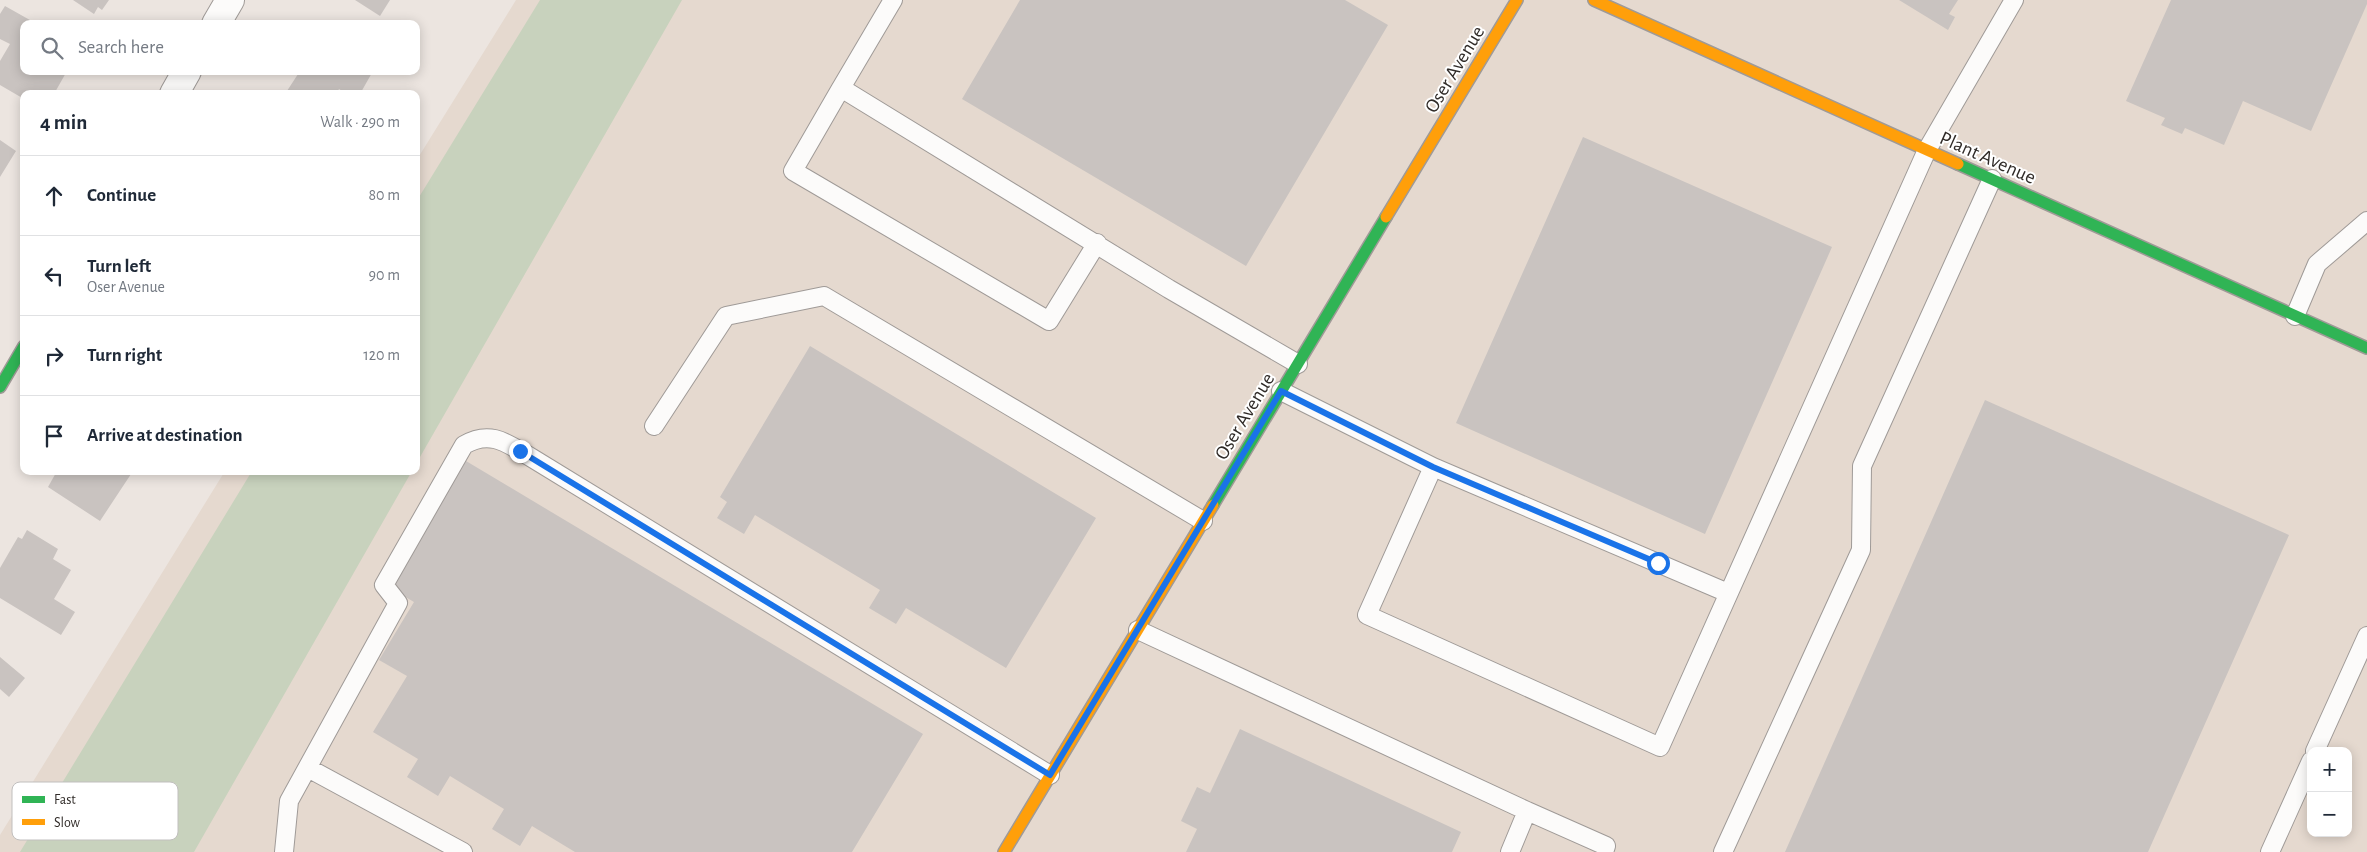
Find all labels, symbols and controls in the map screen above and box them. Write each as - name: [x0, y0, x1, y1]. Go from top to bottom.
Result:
- search box: [20, 20, 420, 75]
- street label: Oser Avenue: [1421, 23, 1489, 116]
- icon: search: [38, 34, 66, 62]
- text: Search here: [78, 38, 164, 57]
- text: 4 min: [40, 112, 87, 133]
- text: Walk · 290 m: [320, 114, 400, 130]
- street label: Plant Avenue: [1937, 128, 2039, 188]
- icon: ahead: [40, 182, 68, 210]
- text: Continue: [87, 186, 156, 205]
- text: 80 m: [369, 187, 400, 203]
- text: Turn left: [87, 257, 151, 276]
- icon: left: [40, 262, 68, 290]
- text: 90 m: [369, 267, 400, 283]
- text: Oser Avenue: [87, 279, 165, 295]
- icon: right: [40, 342, 68, 370]
- text: Turn right: [87, 346, 162, 365]
- text: 120 m: [363, 347, 400, 363]
- street label: Oser Avenue: [1211, 370, 1279, 463]
- icon: arrive: [40, 422, 68, 450]
- text: Arrive at destination: [87, 426, 243, 445]
- route end: [509, 440, 532, 463]
- route start: [1647, 552, 1670, 575]
- map controls: [2307, 747, 2352, 837]
- button: +: [2307, 747, 2352, 792]
- legend: [12, 782, 178, 840]
- button: −: [2307, 792, 2352, 837]
- text: Fast: [54, 793, 76, 807]
- text: Slow: [54, 816, 81, 830]

